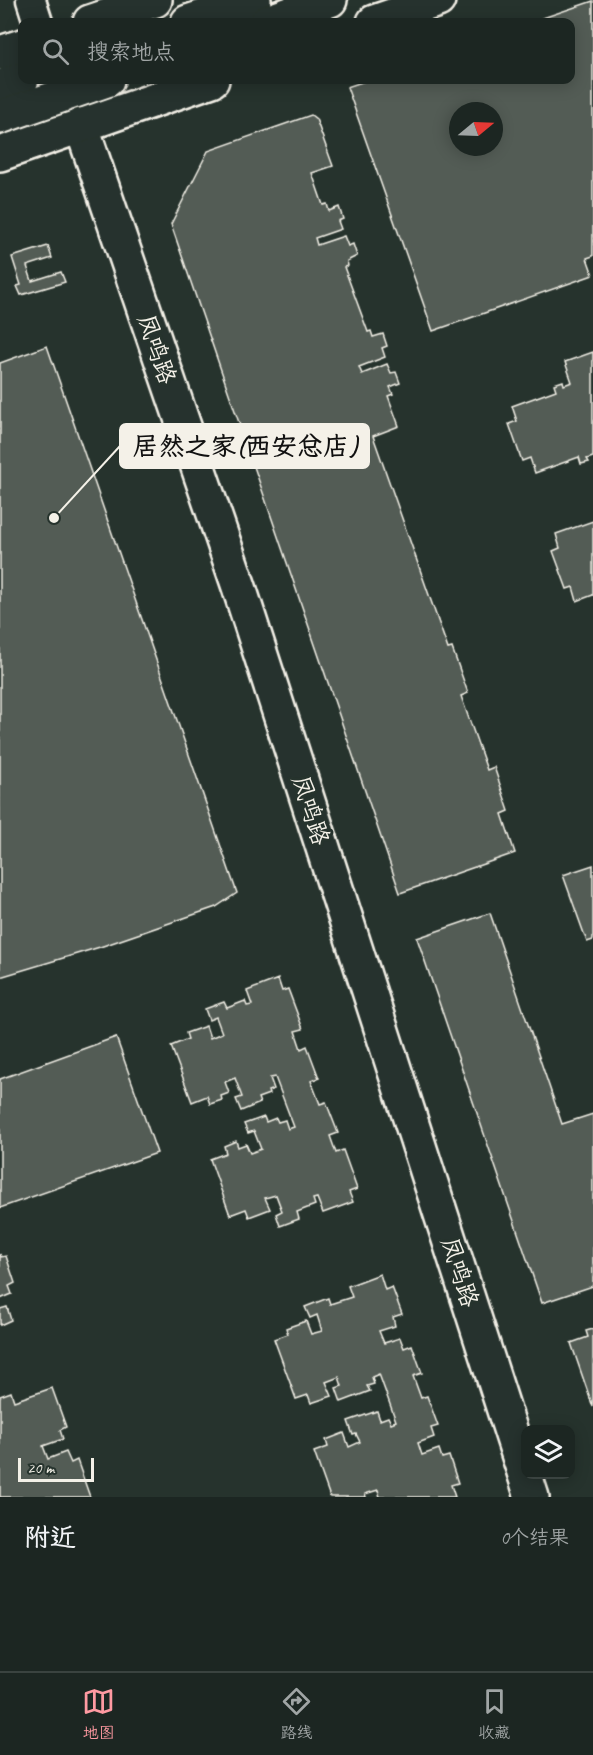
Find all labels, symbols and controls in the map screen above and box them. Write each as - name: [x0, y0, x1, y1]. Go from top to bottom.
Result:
- search box: [18, 18, 575, 84]
- icon: search: [39, 35, 72, 68]
- text: 搜索地点: [87, 38, 175, 66]
- north arrow: [449, 102, 503, 156]
- street label: 凤鸣路: [131, 310, 183, 388]
- callout: 居然之家(西安总店): [120, 424, 369, 468]
- text: 居然之家(西安总店): [132, 430, 360, 463]
- street label: 凤鸣路: [286, 771, 336, 849]
- street label: 凤鸣路: [435, 1233, 485, 1311]
- map controls: [521, 1425, 575, 1479]
- button: layers: [521, 1425, 575, 1479]
- scale bar: [18, 1455, 94, 1482]
- text: 20 m: [27, 1458, 54, 1478]
- text: 附近: [24, 1521, 76, 1554]
- text: 0个结果: [500, 1525, 569, 1550]
- tab: 地图: [82, 1685, 115, 1743]
- tab: 路线: [280, 1685, 313, 1743]
- tab: 收藏: [478, 1685, 511, 1743]

